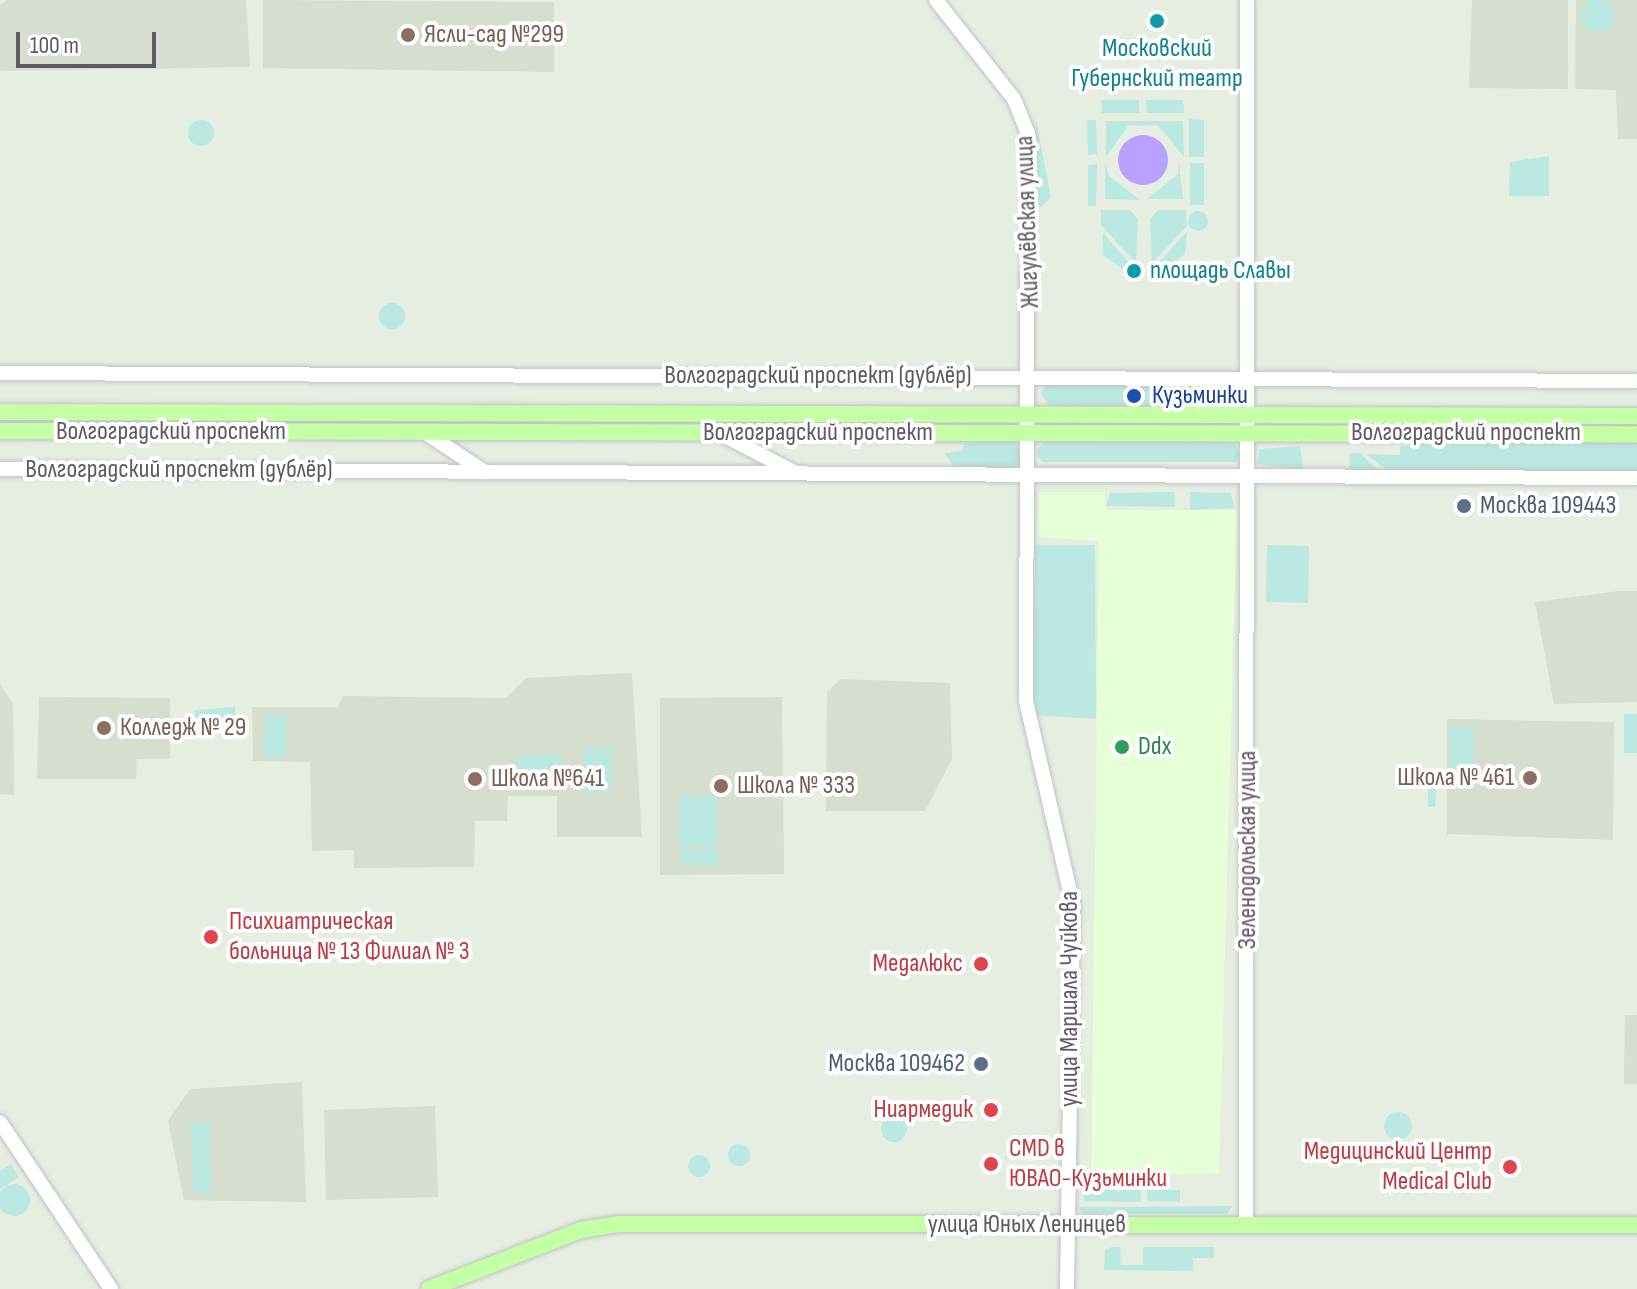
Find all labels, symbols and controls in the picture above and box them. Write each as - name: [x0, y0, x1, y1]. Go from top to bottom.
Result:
- marker: Московский Губернский театр: [1148, 12, 1166, 30]
- scale bar: [20, 16, 160, 66]
- place label: Ясли-сад №299: [424, 19, 564, 51]
- marker: Ясли-сад №299: [399, 26, 417, 44]
- text: 100 m: [30, 31, 79, 60]
- place label: Московский Губернский театр: [1071, 33, 1243, 94]
- street label: Жигулёвская улица: [1009, 135, 1047, 309]
- place label: площадь Славы: [1150, 255, 1291, 287]
- marker: площадь Славы: [1125, 262, 1143, 280]
- street label: Волгоградский проспект (дублёр): [664, 360, 972, 392]
- place label: Кузьминки: [1152, 380, 1248, 412]
- marker: Кузьминки: [1123, 385, 1145, 407]
- street label: Волгоградский проспект: [56, 416, 286, 448]
- street label: Волгоградский проспект: [703, 417, 933, 449]
- street label: Волгоградский проспект: [1351, 417, 1581, 449]
- street label: Волгоградский проспект (дублёр): [25, 454, 333, 486]
- place label: Москва 109443: [1480, 490, 1616, 522]
- marker: Москва 109443: [1455, 497, 1473, 515]
- place label: Колледж № 29: [120, 712, 246, 744]
- marker: Колледж № 29: [95, 719, 113, 737]
- place label: Ddx: [1138, 731, 1171, 763]
- marker: Ddx: [1113, 738, 1131, 756]
- street label: Зеленодольская улица: [1232, 751, 1264, 949]
- place label: Школа № 461: [1397, 762, 1514, 794]
- place label: Школа №641: [491, 763, 604, 795]
- marker: Школа № 461: [1521, 769, 1539, 787]
- marker: Школа №641: [466, 770, 484, 788]
- place label: Школа № 333: [737, 770, 855, 802]
- marker: Школа № 333: [712, 777, 730, 795]
- street label: улица Маршала Чуйкова: [1054, 891, 1086, 1107]
- place label: Психиатрическая больница № 13 Филиал № 3: [229, 906, 470, 968]
- marker: Психиатрическая больница № 13 Филиал № 3: [200, 926, 222, 948]
- place label: Медалюкс: [873, 948, 963, 980]
- marker: Медалюкс: [970, 953, 992, 975]
- place label: Москва 109462: [828, 1048, 965, 1080]
- marker: Москва 109462: [972, 1055, 990, 1073]
- place label: Ниармедик: [874, 1094, 973, 1126]
- marker: Ниармедик: [980, 1099, 1002, 1121]
- place label: CMD в ЮВАО-Кузьминки: [1009, 1133, 1167, 1194]
- place label: Медицинский Центр Medical Club: [1304, 1136, 1492, 1198]
- marker: CMD в ЮВАО-Кузьминки: [980, 1153, 1002, 1175]
- marker: Медицинский Центр Medical Club: [1499, 1156, 1521, 1178]
- street label: улица Юных Ленинцев: [928, 1209, 1126, 1241]

